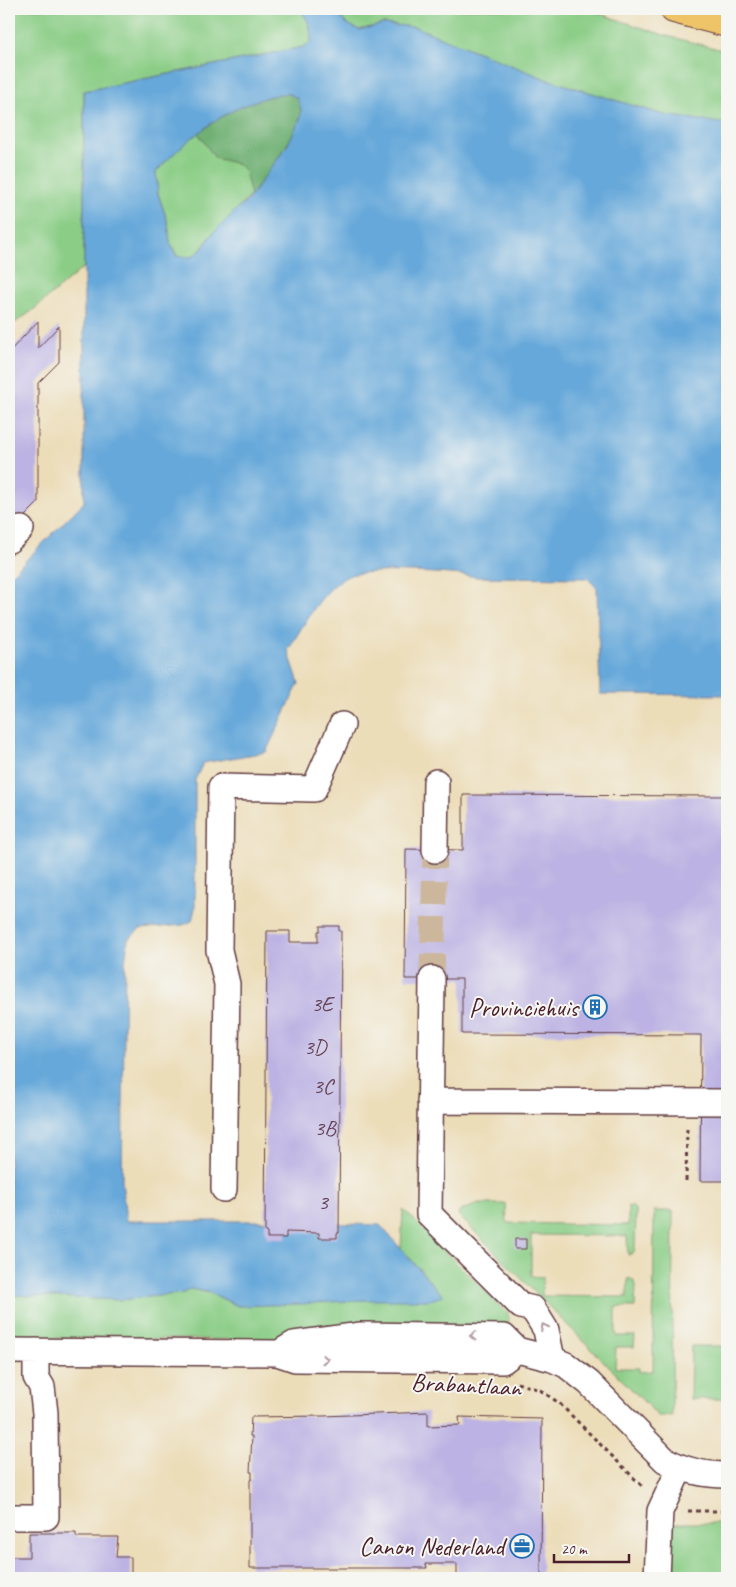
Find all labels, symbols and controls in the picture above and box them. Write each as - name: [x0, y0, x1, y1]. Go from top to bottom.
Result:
- house number: 3E: [311, 990, 336, 1018]
- place label: Provinciehuis: [469, 992, 580, 1024]
- building icon: Provinciehuis: [582, 994, 608, 1020]
- house number: 3D: [304, 1033, 329, 1061]
- house number: 3C: [313, 1072, 336, 1100]
- house number: 3B: [314, 1114, 337, 1142]
- house number: 3: [318, 1188, 330, 1216]
- one-way arrow: [539, 1323, 550, 1332]
- one-way arrow: [469, 1331, 477, 1341]
- one-way arrow: [321, 1354, 329, 1364]
- street label: Brabantlaan: [410, 1366, 523, 1404]
- place label: Canon Nederland: [359, 1531, 508, 1563]
- scale bar: [554, 1532, 628, 1564]
- office icon: Canon Nederland: [509, 1533, 535, 1559]
- text: 20 m: [561, 1540, 588, 1559]

